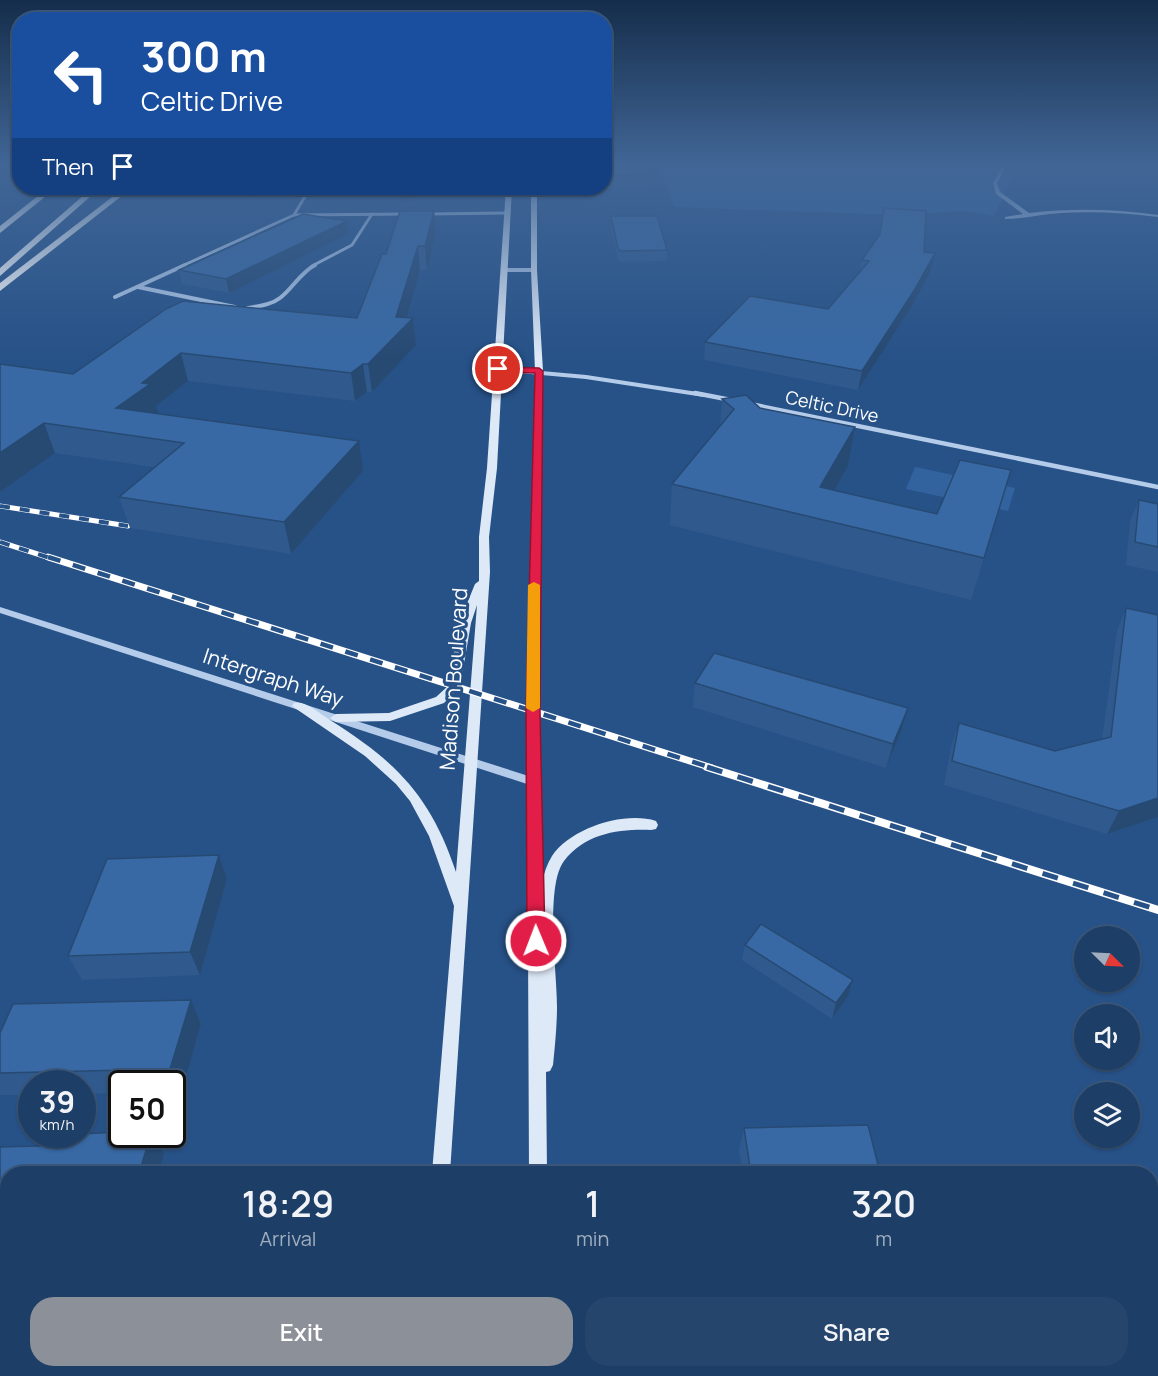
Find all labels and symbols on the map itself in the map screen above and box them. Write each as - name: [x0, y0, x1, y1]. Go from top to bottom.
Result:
- pin: [472, 343, 523, 394]
- street label: Celtic Drive: [783, 384, 881, 428]
- street label: Madison Boulevard: [433, 587, 473, 771]
- street label: Intergraph Way: [200, 641, 347, 713]
- position arrow: [504, 909, 568, 973]
- north arrow: [1074, 926, 1140, 992]
- speed limit sign: 50: [108, 1070, 186, 1148]

